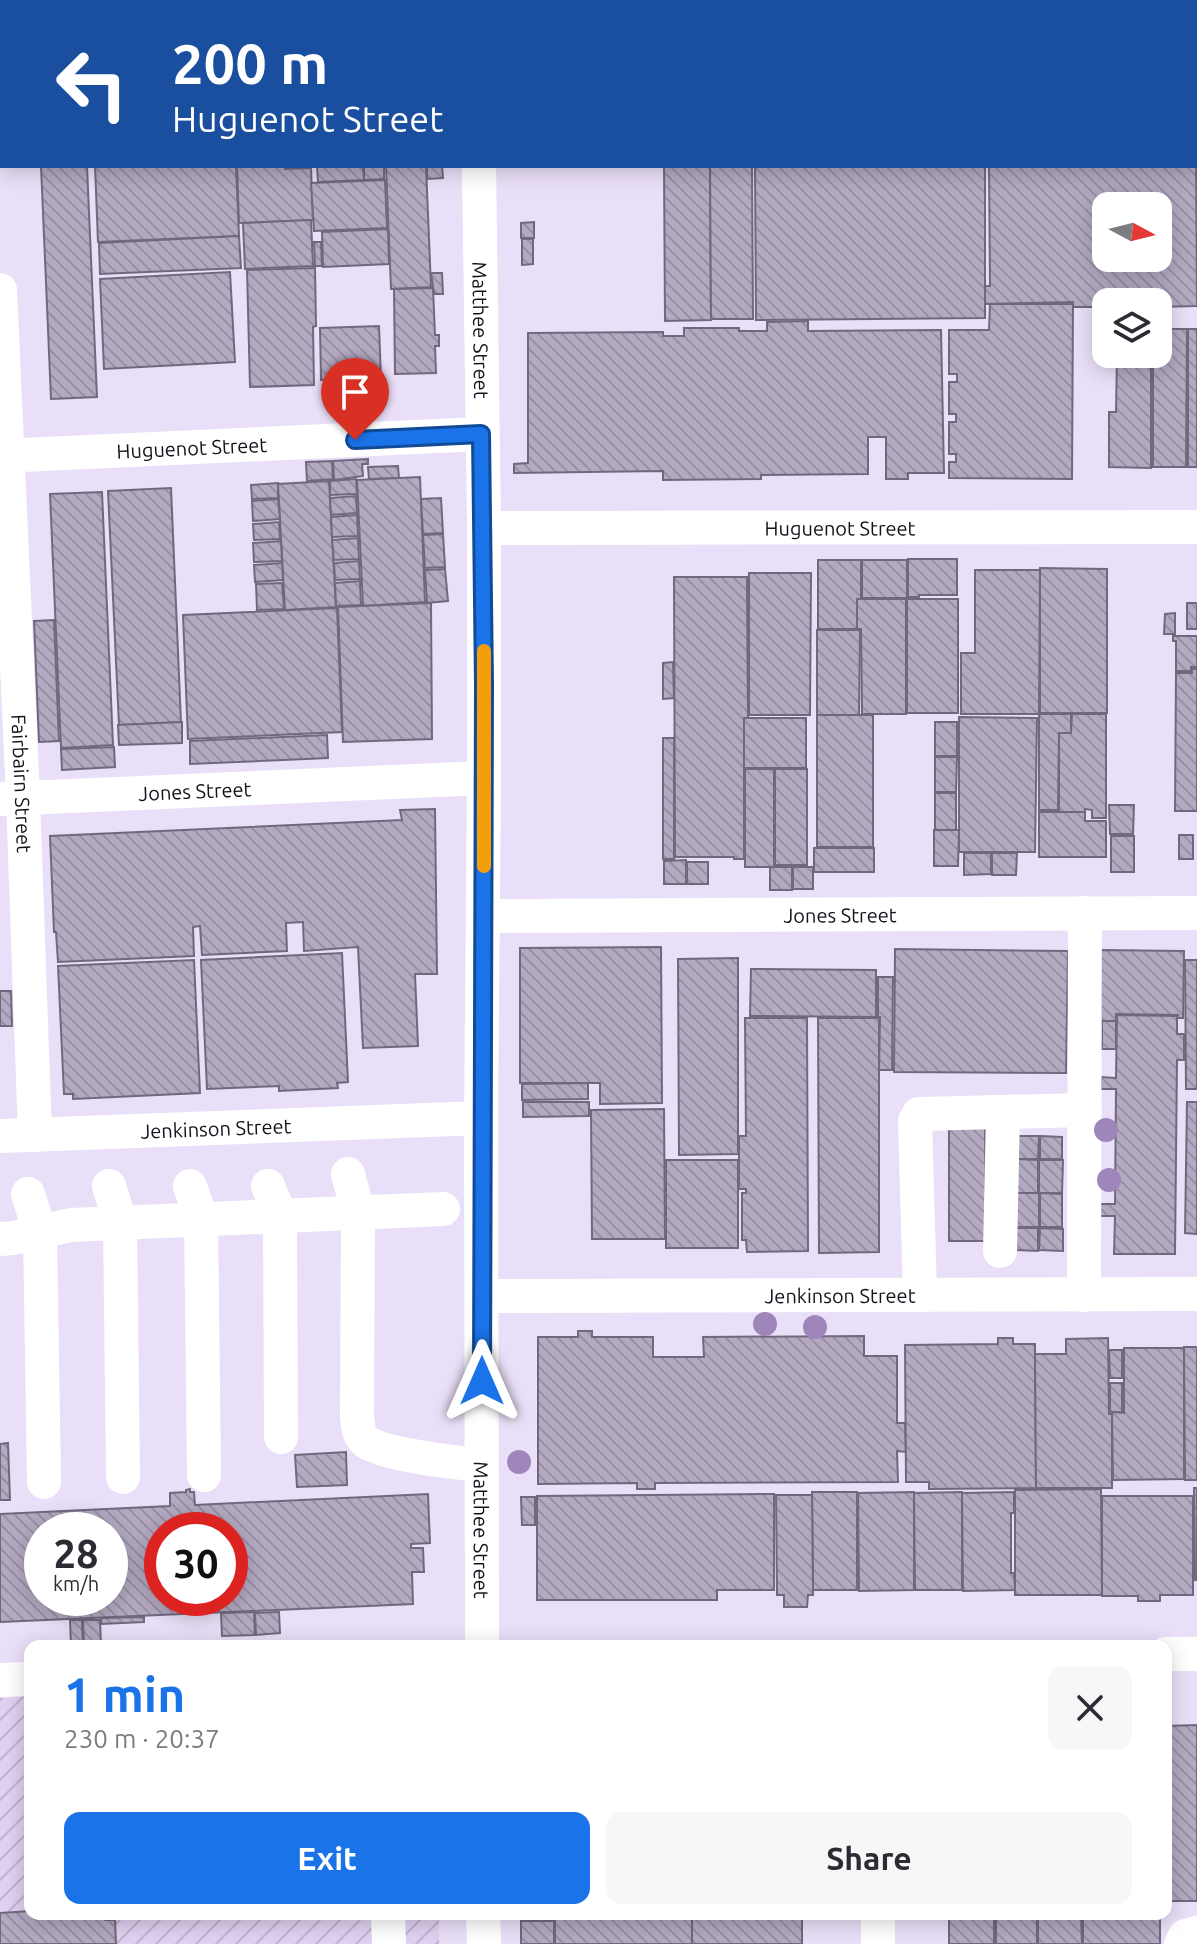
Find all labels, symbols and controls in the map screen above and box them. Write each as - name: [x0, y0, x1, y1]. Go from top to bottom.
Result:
- icon: left: [40, 32, 144, 136]
- text: 200 m: [172, 32, 328, 95]
- text: Huguenot Street: [172, 98, 443, 139]
- north arrow: [1092, 192, 1172, 272]
- map controls: [1092, 192, 1172, 368]
- street label: Matthee Street: [469, 261, 494, 399]
- button: layers: [1092, 288, 1172, 368]
- pin: [321, 358, 389, 440]
- icon: arrive: [333, 370, 377, 414]
- street label: Huguenot Street: [116, 432, 268, 462]
- street label: Huguenot Street: [765, 516, 916, 539]
- street label: Fairbairn Street: [8, 714, 36, 853]
- street label: Jones Street: [138, 777, 252, 805]
- street label: Jones Street: [783, 903, 897, 926]
- street label: Jenkinson Street: [140, 1114, 292, 1142]
- street label: Jenkinson Street: [764, 1283, 916, 1307]
- position arrow: [440, 1339, 524, 1423]
- street label: Matthee Street: [470, 1461, 493, 1599]
- speed limit sign: 30: [144, 1512, 248, 1616]
- text: 28: [53, 1531, 99, 1576]
- text: km/h: [53, 1572, 99, 1595]
- button: close: [1048, 1666, 1132, 1750]
- text: 1 min: [64, 1667, 185, 1721]
- text: 230 m · 20:37: [64, 1724, 220, 1753]
- button: Exit: [64, 1812, 590, 1904]
- button: Share: [606, 1812, 1132, 1904]

